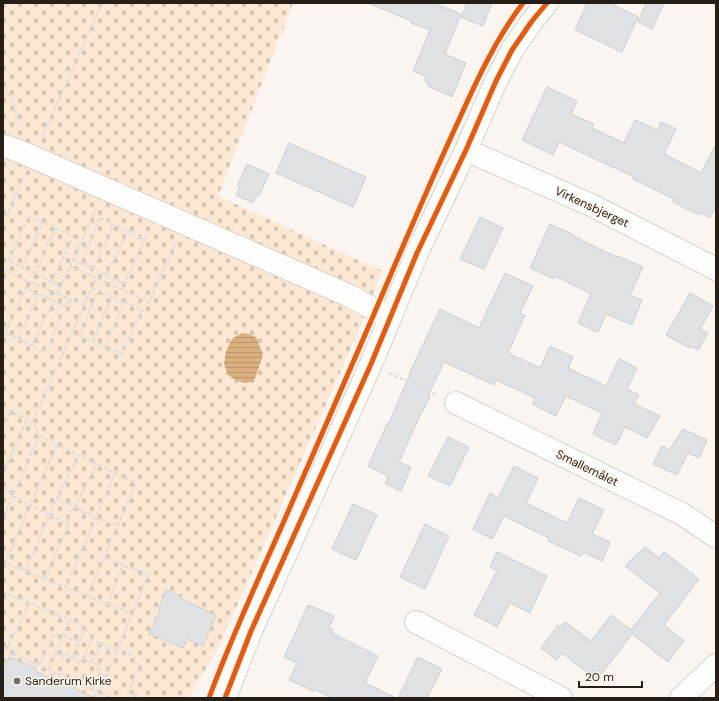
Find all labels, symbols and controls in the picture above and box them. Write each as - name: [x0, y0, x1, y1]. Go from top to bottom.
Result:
- street label: Virkensbjerget: [552, 183, 632, 231]
- street label: Smallemålet: [553, 446, 621, 490]
- scale bar: [579, 663, 642, 689]
- text: 20 m: [585, 669, 614, 685]
- place label: Sanderum Kirke: [25, 673, 112, 689]
- marker: Sanderum Kirke: [12, 676, 22, 686]

